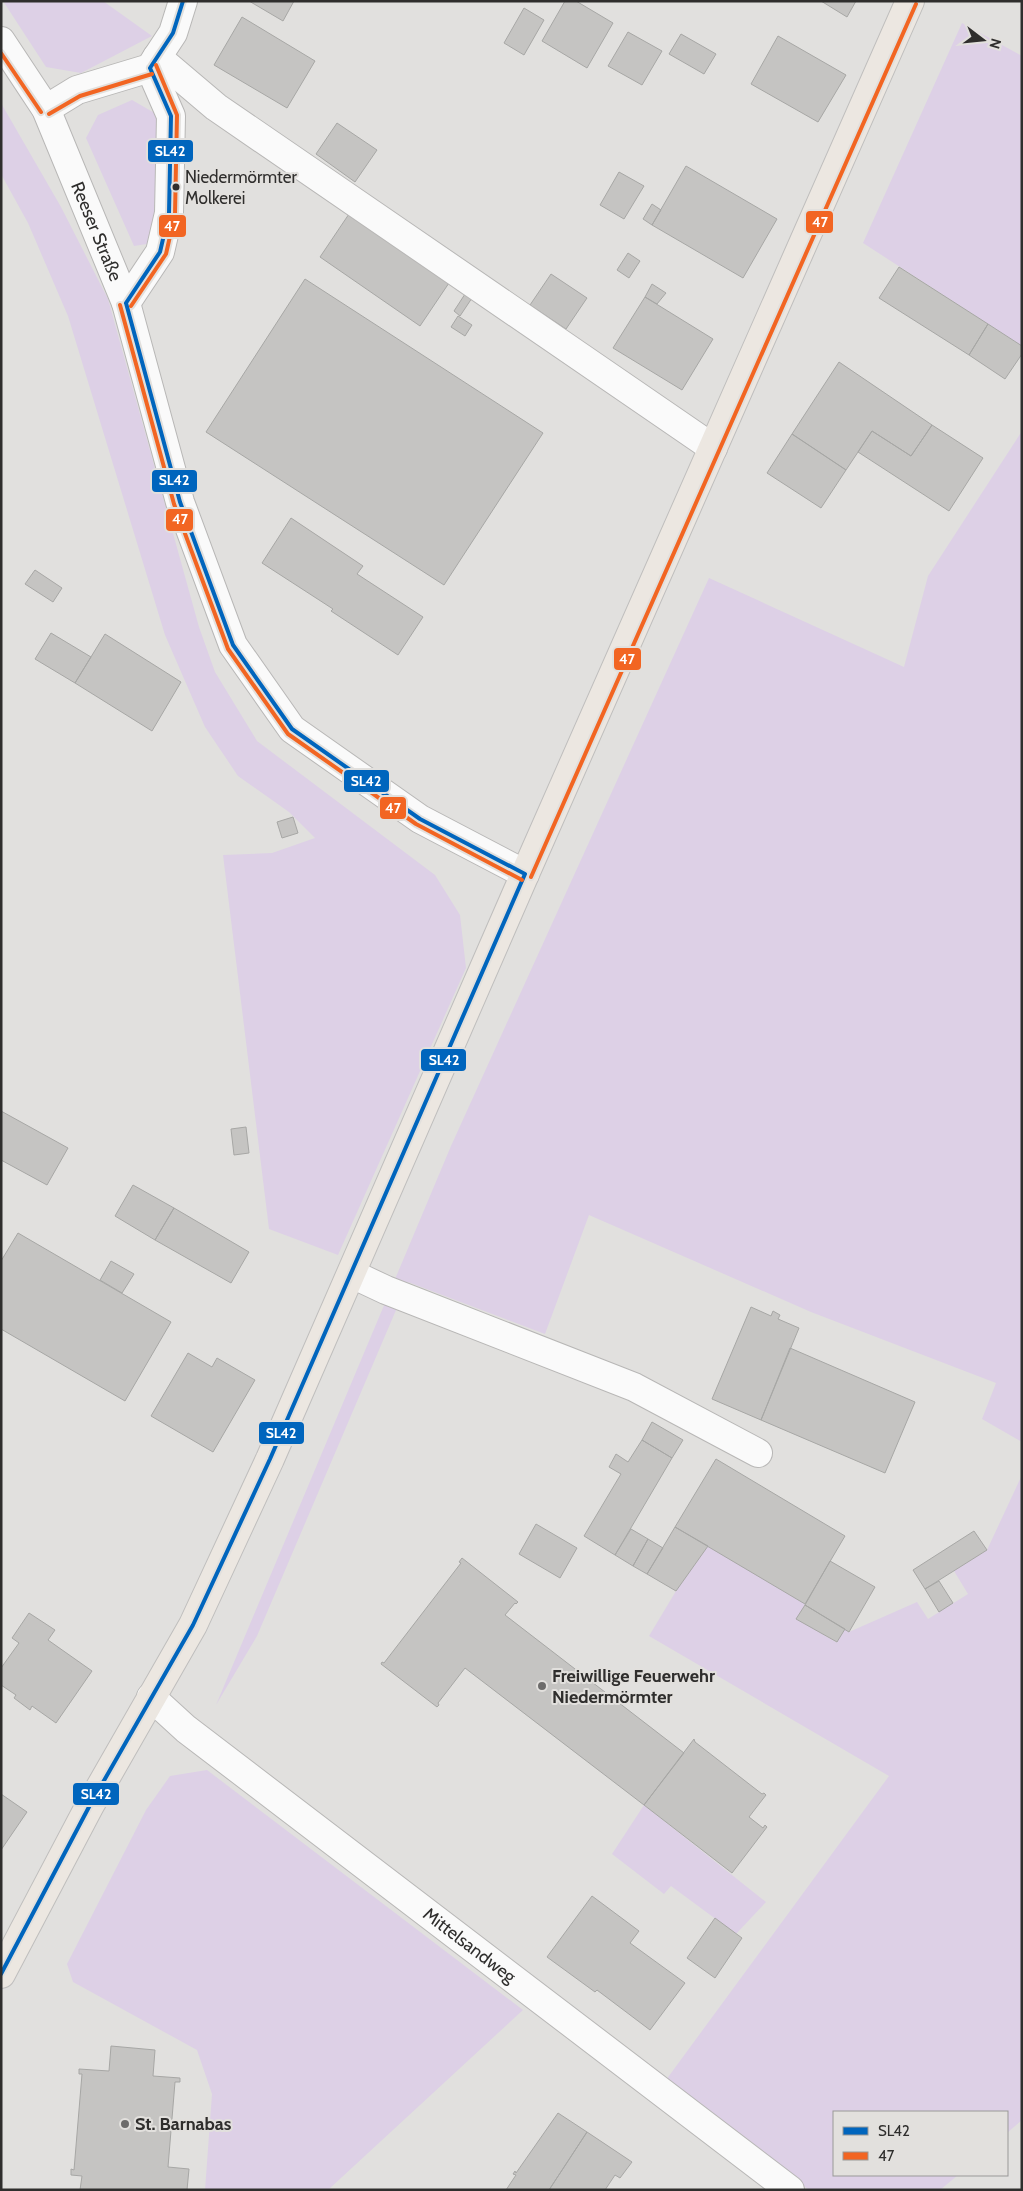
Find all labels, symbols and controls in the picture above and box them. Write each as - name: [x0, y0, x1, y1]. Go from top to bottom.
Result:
- north arrow: [958, 15, 1008, 65]
- text: N: [985, 36, 1006, 51]
- line badge: SL42: [147, 139, 194, 163]
- text: SL42: [155, 142, 185, 160]
- place label: Niedermörmter Molkerei: [185, 167, 297, 208]
- street label: Reeser Straße: [66, 179, 127, 284]
- marker: Niedermörmter Molkerei: [171, 182, 181, 192]
- line badge: 47: [805, 210, 834, 234]
- text: 47: [812, 213, 829, 231]
- line badge: 47: [158, 214, 187, 238]
- text: 47: [164, 217, 181, 235]
- line badge: SL42: [151, 469, 198, 493]
- text: SL42: [159, 471, 189, 489]
- line badge: 47: [165, 508, 194, 532]
- text: 47: [172, 510, 189, 528]
- line badge: 47: [613, 647, 642, 671]
- text: 47: [619, 650, 636, 668]
- line badge: SL42: [343, 769, 390, 793]
- text: SL42: [351, 772, 381, 790]
- line badge: 47: [379, 796, 407, 820]
- text: 47: [385, 799, 402, 817]
- line badge: SL42: [420, 1048, 467, 1072]
- text: SL42: [429, 1051, 459, 1069]
- line badge: SL42: [258, 1421, 305, 1445]
- text: SL42: [266, 1424, 296, 1442]
- place label: Freiwillige Feuerwehr Niedermörmter: [552, 1665, 715, 1708]
- marker: Freiwillige Feuerwehr Niedermörmter: [536, 1680, 548, 1692]
- line badge: SL42: [72, 1782, 120, 1806]
- text: SL42: [81, 1785, 111, 1803]
- street label: Mittelsandweg: [419, 1903, 521, 1988]
- legend: [833, 2111, 1008, 2176]
- place label: St. Barnabas: [135, 2113, 232, 2135]
- marker: St. Barnabas: [119, 2118, 131, 2130]
- text: SL42: [878, 2122, 910, 2140]
- text: 47: [878, 2147, 895, 2165]

